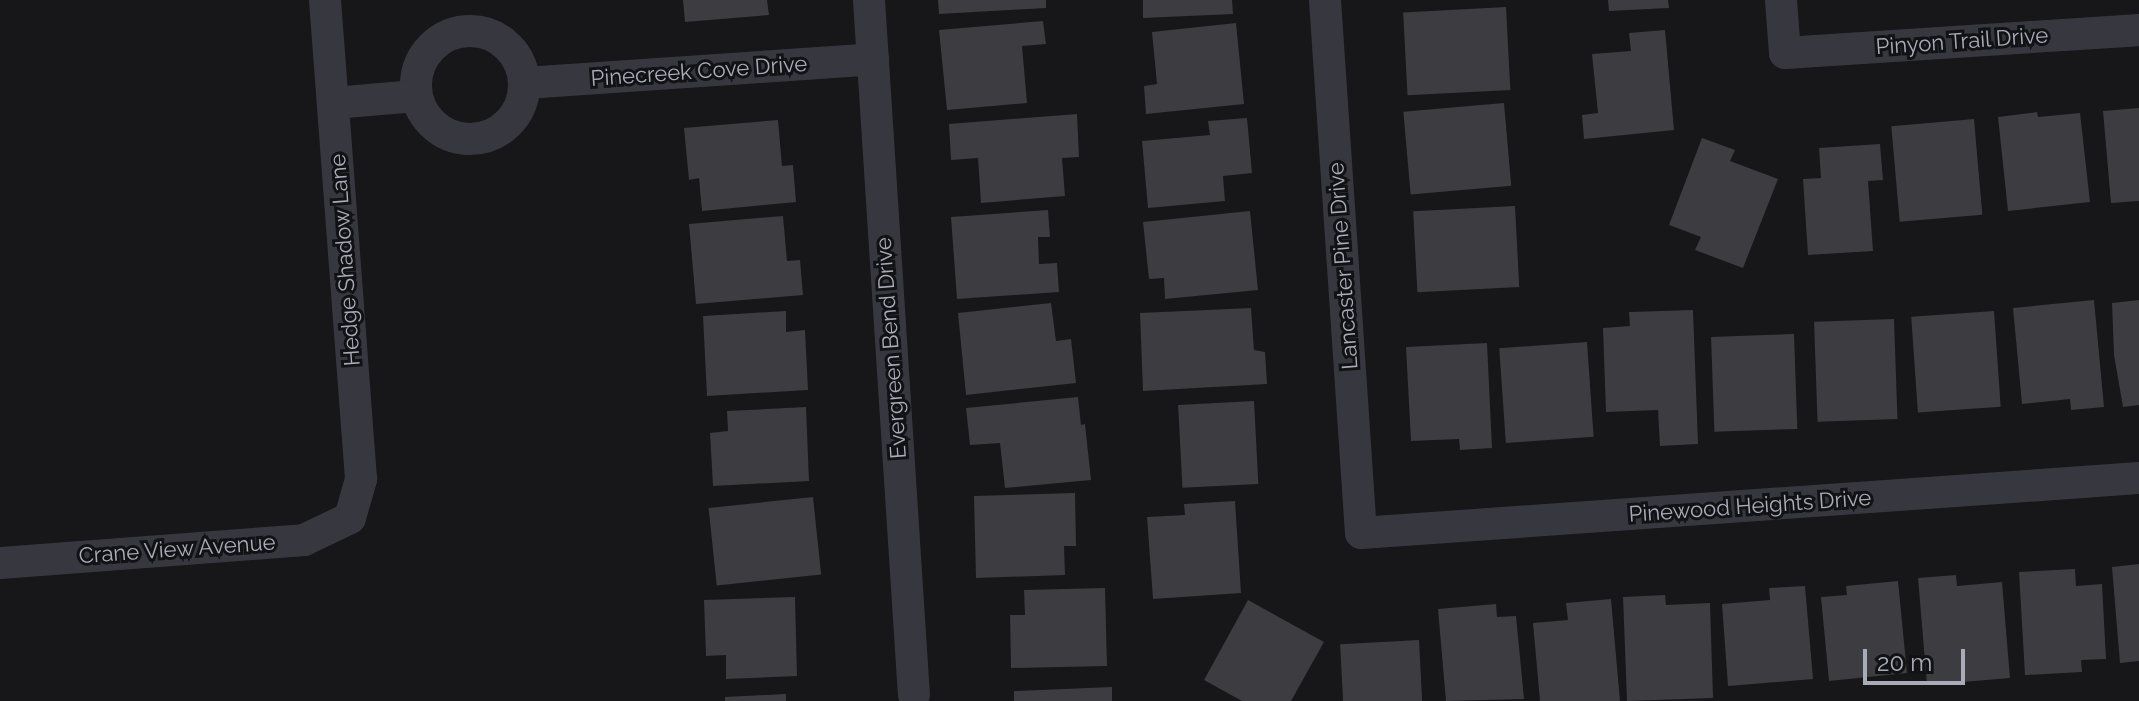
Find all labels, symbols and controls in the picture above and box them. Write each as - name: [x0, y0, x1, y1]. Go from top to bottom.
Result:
- street label: Pinyon Trail Drive: [1874, 22, 2050, 60]
- street label: Pinecreek Cove Drive: [590, 50, 808, 92]
- street label: Hedge Shadow Lane: [324, 153, 366, 367]
- street label: Lancaster Pine Drive: [1323, 161, 1363, 371]
- street label: Evergreen Bend Drive: [870, 236, 912, 460]
- street label: Pinewood Heights Drive: [1628, 484, 1872, 528]
- street label: Crane View Avenue: [77, 529, 277, 569]
- scale bar: [1867, 633, 1969, 683]
- text: 20 m: [1877, 648, 1932, 677]

